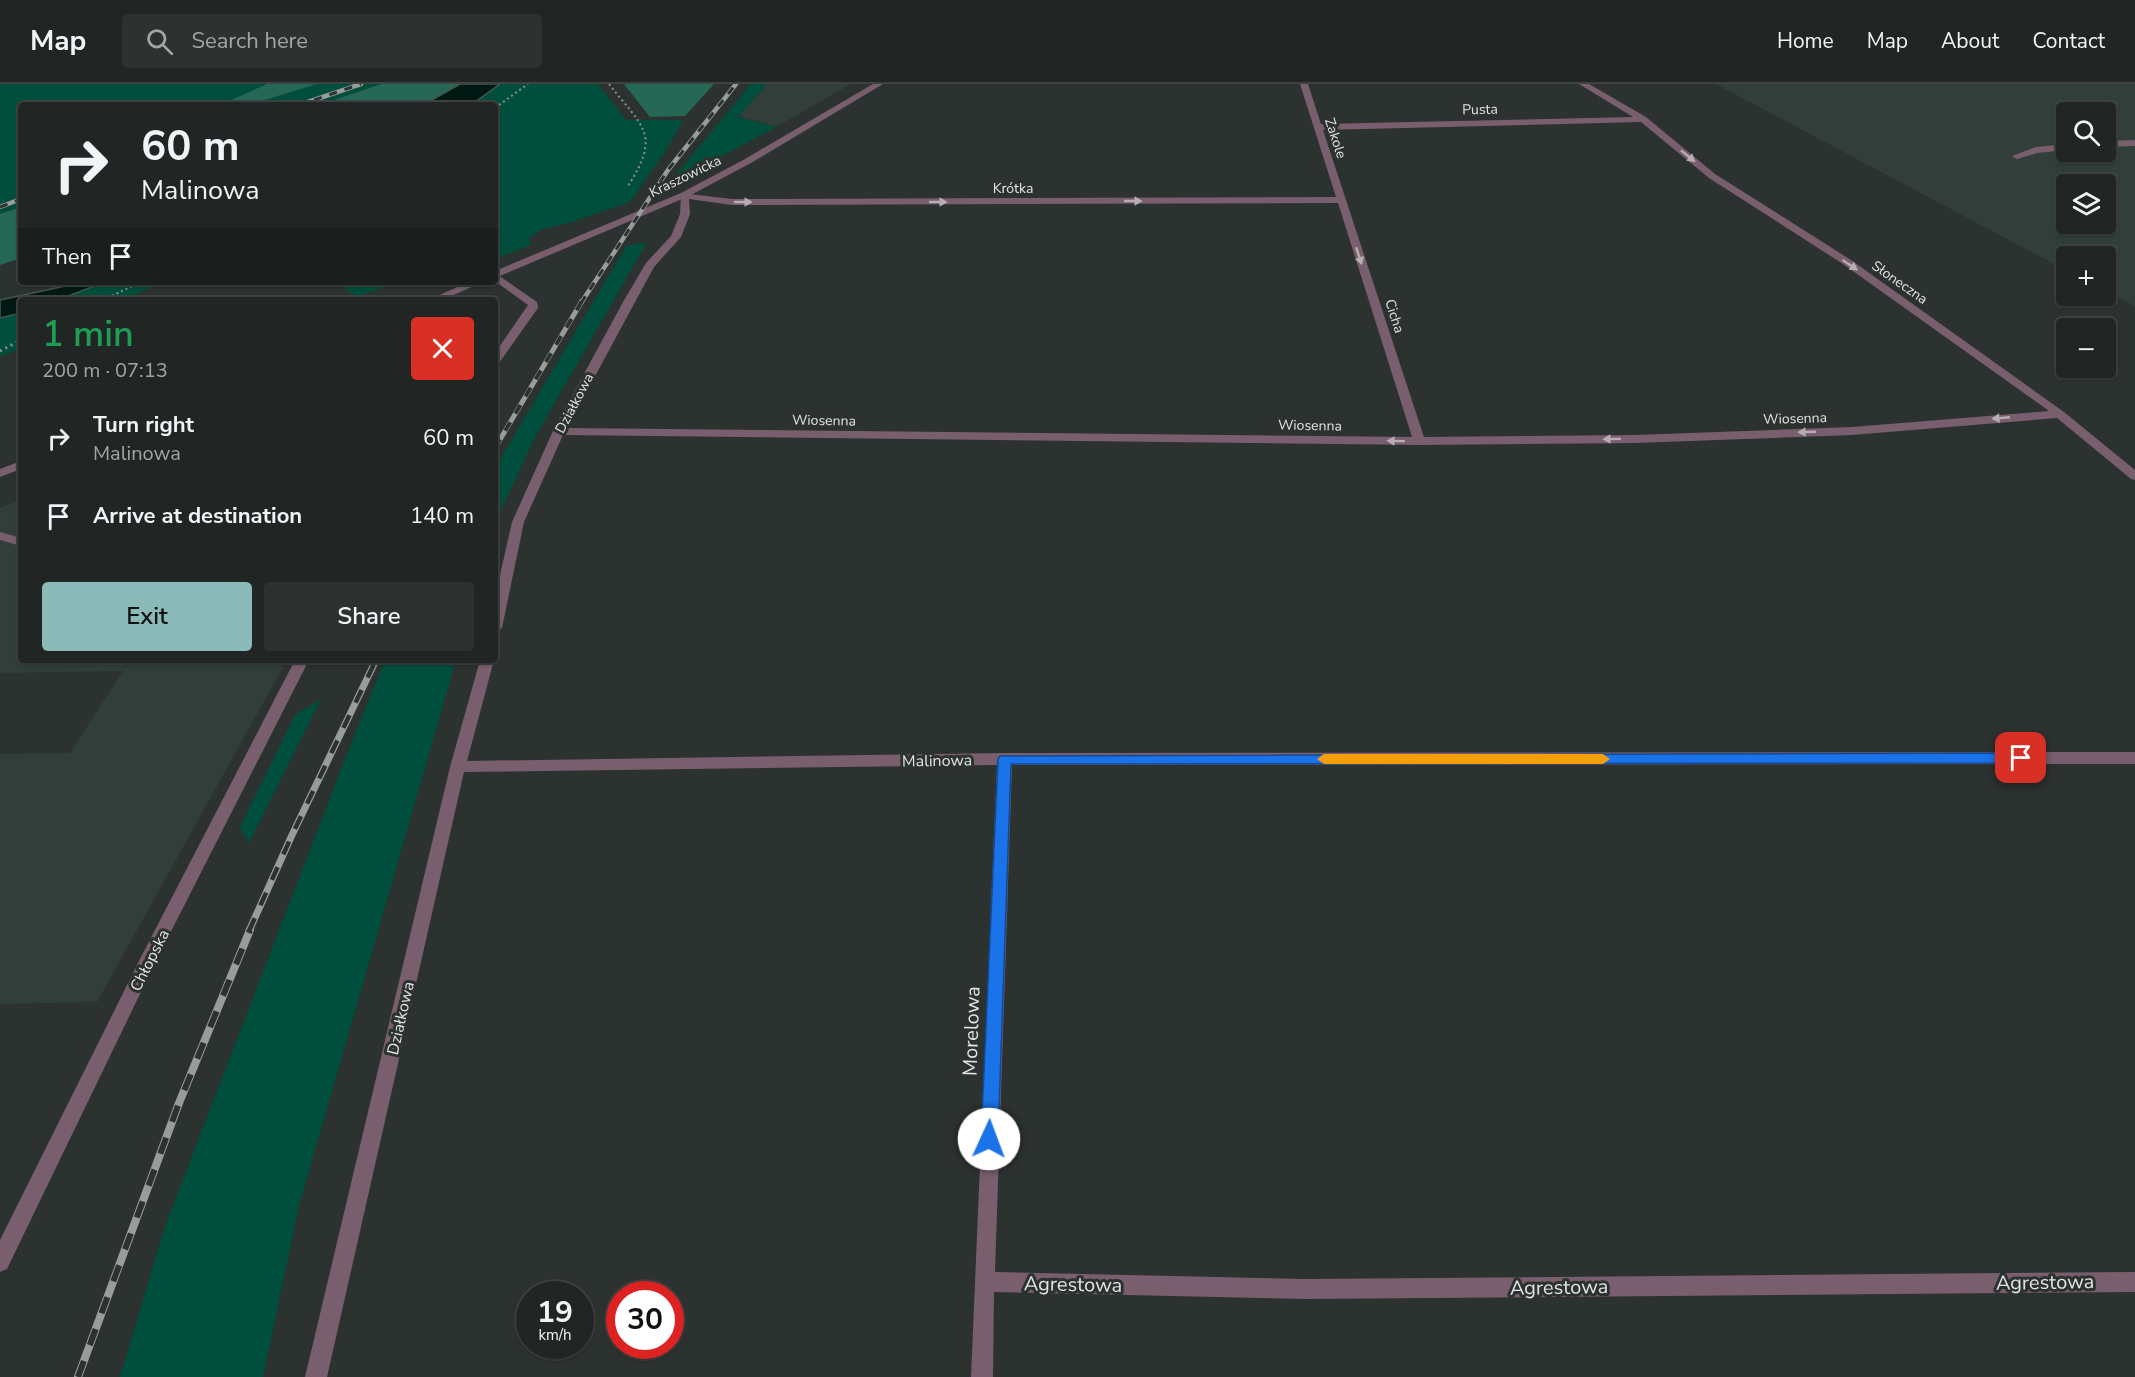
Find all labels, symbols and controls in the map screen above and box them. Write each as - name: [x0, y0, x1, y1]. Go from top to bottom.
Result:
- search box: [122, 14, 542, 68]
- text: Map: [30, 22, 86, 60]
- icon: search: [143, 25, 176, 58]
- text: Search here: [191, 26, 308, 56]
- text: Home: [1777, 27, 1834, 55]
- text: Map: [1867, 27, 1908, 55]
- text: About: [1941, 27, 1999, 55]
- text: Contact: [2032, 27, 2105, 55]
- street label: Pusta: [1462, 100, 1498, 119]
- map controls: [2056, 102, 2116, 378]
- button: search: [2056, 102, 2116, 162]
- street label: Zakole: [1320, 115, 1351, 161]
- text: 60 m: [141, 118, 240, 175]
- icon: right: [42, 126, 120, 204]
- one-way arrow: [1680, 150, 1696, 163]
- street label: Kraszowicka: [646, 151, 724, 202]
- text: Malinowa: [141, 172, 260, 209]
- button: layers: [2056, 174, 2116, 234]
- street label: Krótka: [993, 179, 1033, 198]
- one-way arrow: [1123, 196, 1142, 206]
- one-way arrow: [733, 197, 752, 207]
- one-way arrow: [928, 197, 947, 206]
- icon: arrive: [104, 240, 137, 273]
- text: Then: [42, 242, 92, 272]
- button: +: [2056, 246, 2116, 306]
- one-way arrow: [1355, 247, 1365, 265]
- street label: Słoneczna: [1868, 256, 1931, 309]
- one-way arrow: [1842, 259, 1858, 270]
- street label: Cicha: [1380, 297, 1409, 336]
- text: 1 min: [42, 310, 134, 359]
- button: close: [411, 317, 474, 380]
- button: −: [2056, 318, 2116, 378]
- text: 200 m · 07:13: [42, 357, 168, 384]
- street label: Działkowa: [551, 370, 598, 437]
- street label: Wiosenna: [1763, 408, 1827, 429]
- text: Turn right: [93, 410, 194, 440]
- street label: Wiosenna: [792, 410, 856, 431]
- one-way arrow: [1992, 414, 2011, 423]
- street label: Wiosenna: [1278, 415, 1342, 436]
- icon: right: [42, 422, 75, 455]
- text: 60 m: [423, 423, 474, 453]
- one-way arrow: [1797, 428, 1816, 437]
- one-way arrow: [1602, 434, 1621, 444]
- one-way arrow: [1386, 436, 1405, 446]
- text: Malinowa: [93, 440, 181, 467]
- icon: arrive: [42, 500, 75, 533]
- text: Arrive at destination: [93, 501, 302, 531]
- text: 140 m: [410, 501, 474, 531]
- button: Exit: [42, 582, 252, 651]
- button: Share: [264, 582, 474, 651]
- pin: [1995, 732, 2046, 783]
- icon: arrive: [2004, 741, 2037, 774]
- street label: Malinowa: [902, 749, 972, 773]
- street label: Chłopska: [125, 926, 175, 995]
- street label: Działkowa: [382, 979, 420, 1057]
- street label: Morelowa: [956, 986, 987, 1076]
- position arrow: [957, 1107, 1021, 1171]
- street label: Agrestowa: [1996, 1268, 2094, 1297]
- street label: Agrestowa: [1024, 1270, 1122, 1299]
- street label: Agrestowa: [1510, 1273, 1608, 1302]
- speed limit sign: 30: [606, 1281, 684, 1359]
- text: 19: [537, 1292, 573, 1333]
- text: km/h: [538, 1325, 572, 1345]

